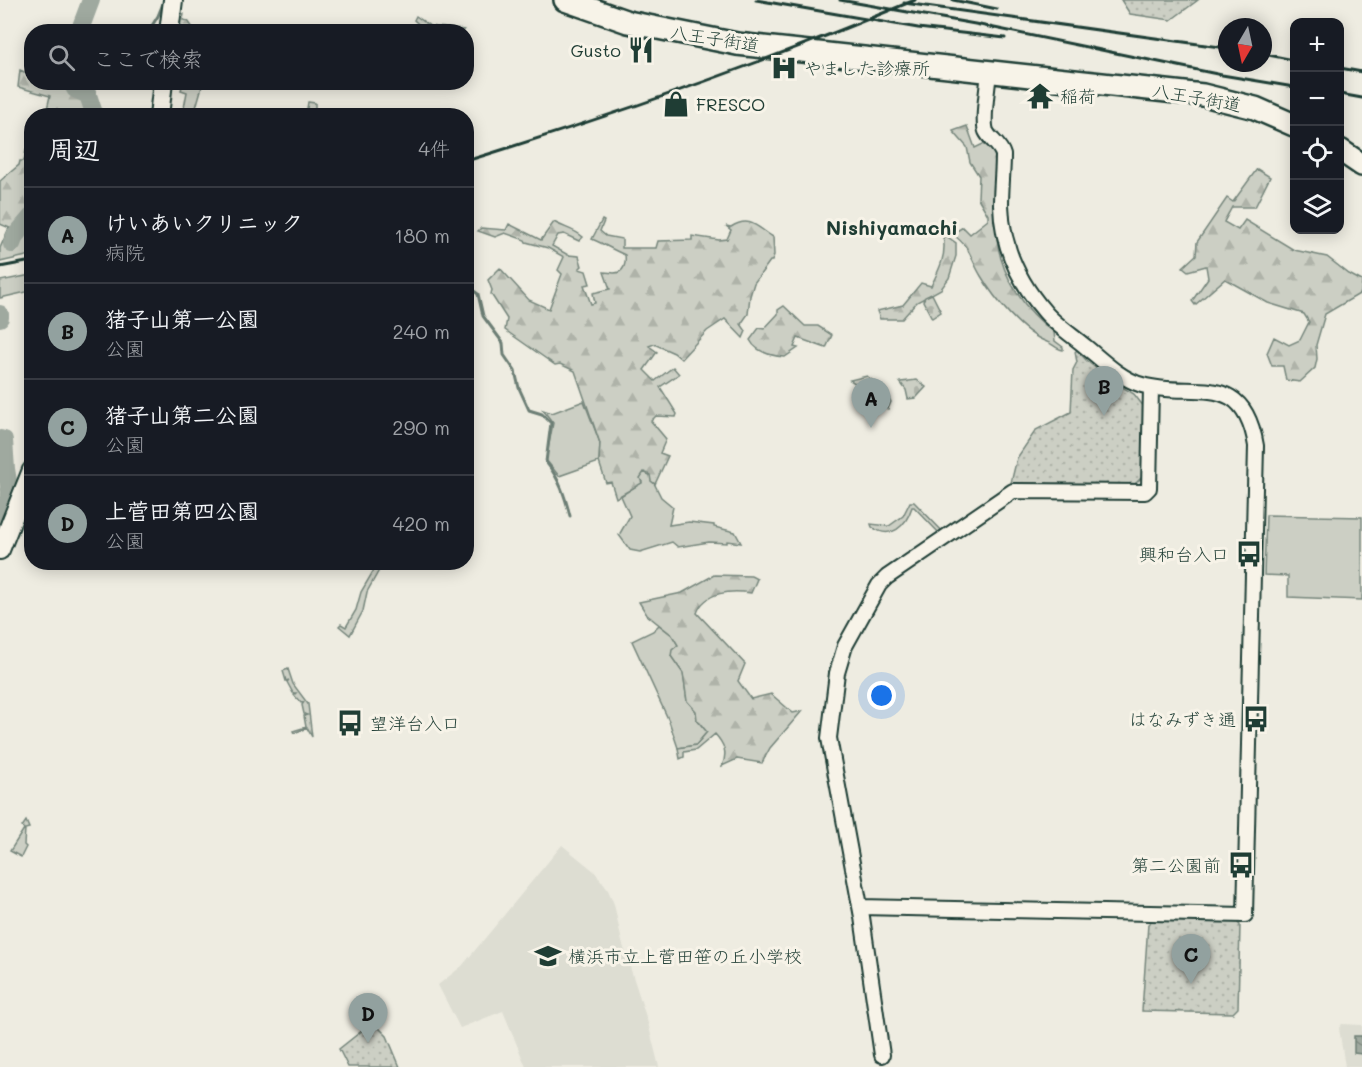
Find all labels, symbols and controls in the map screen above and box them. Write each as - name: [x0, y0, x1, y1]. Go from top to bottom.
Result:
- north arrow: [1218, 18, 1272, 72]
- map controls: [1290, 18, 1344, 234]
- button: +: [1290, 18, 1344, 72]
- street label: 八王子街道: [669, 19, 761, 57]
- search box: [24, 24, 474, 90]
- restaurant icon: Gusto: [626, 35, 656, 65]
- place label: Gusto: [570, 38, 621, 62]
- icon: search: [45, 41, 78, 74]
- text: ここで検索: [93, 44, 203, 73]
- hospital icon: やました診療所: [769, 53, 799, 83]
- place label: やました診療所: [804, 56, 930, 80]
- button: −: [1290, 72, 1344, 126]
- street label: 八王子街道: [1151, 77, 1243, 117]
- temple icon: 稲荷: [1025, 81, 1055, 111]
- place label: 稲荷: [1060, 84, 1096, 108]
- shop icon: FRESCO: [661, 89, 691, 119]
- place label: FRESCO: [696, 92, 765, 116]
- button: locate: [1290, 126, 1344, 180]
- text: 周辺: [48, 132, 100, 166]
- text: 4件: [418, 135, 450, 161]
- button: layers: [1290, 180, 1344, 234]
- text: けいあいクリニック: [105, 208, 303, 237]
- district label: Nishiyamachi: [826, 214, 958, 240]
- text: A: [61, 222, 74, 248]
- text: 180 m: [394, 222, 450, 248]
- text: 病院: [105, 239, 145, 265]
- text: 猪子山第一公園: [105, 304, 259, 333]
- text: B: [61, 318, 74, 344]
- text: 240 m: [392, 318, 450, 344]
- text: 公園: [105, 335, 145, 361]
- pin: B: [1084, 366, 1124, 416]
- pin: A: [852, 378, 890, 428]
- text: 猪子山第二公園: [105, 400, 259, 429]
- text: C: [60, 414, 75, 440]
- text: 290 m: [392, 414, 450, 440]
- text: 公園: [105, 431, 145, 457]
- text: 上菅田第四公園: [105, 496, 259, 525]
- text: D: [60, 510, 75, 536]
- text: 420 m: [392, 510, 450, 536]
- text: 公園: [105, 527, 145, 553]
- bus stop icon: 興和台入口: [1234, 539, 1264, 569]
- place label: 興和台入口: [1139, 542, 1229, 566]
- your location: [867, 681, 896, 710]
- bus stop icon: はなみずき通: [1241, 704, 1271, 734]
- place label: はなみずき通: [1129, 707, 1236, 731]
- bus stop icon: 望洋台入口: [335, 708, 365, 738]
- place label: 望洋台入口: [370, 711, 460, 735]
- bus stop icon: 第二公園前: [1226, 850, 1256, 880]
- place label: 第二公園前: [1131, 853, 1221, 877]
- pin: C: [1172, 934, 1210, 984]
- school or university icon: 横浜市立上菅田笹の丘小学校: [533, 941, 563, 971]
- place label: 横浜市立上菅田笹の丘小学校: [568, 944, 802, 968]
- pin: D: [348, 994, 388, 1043]

